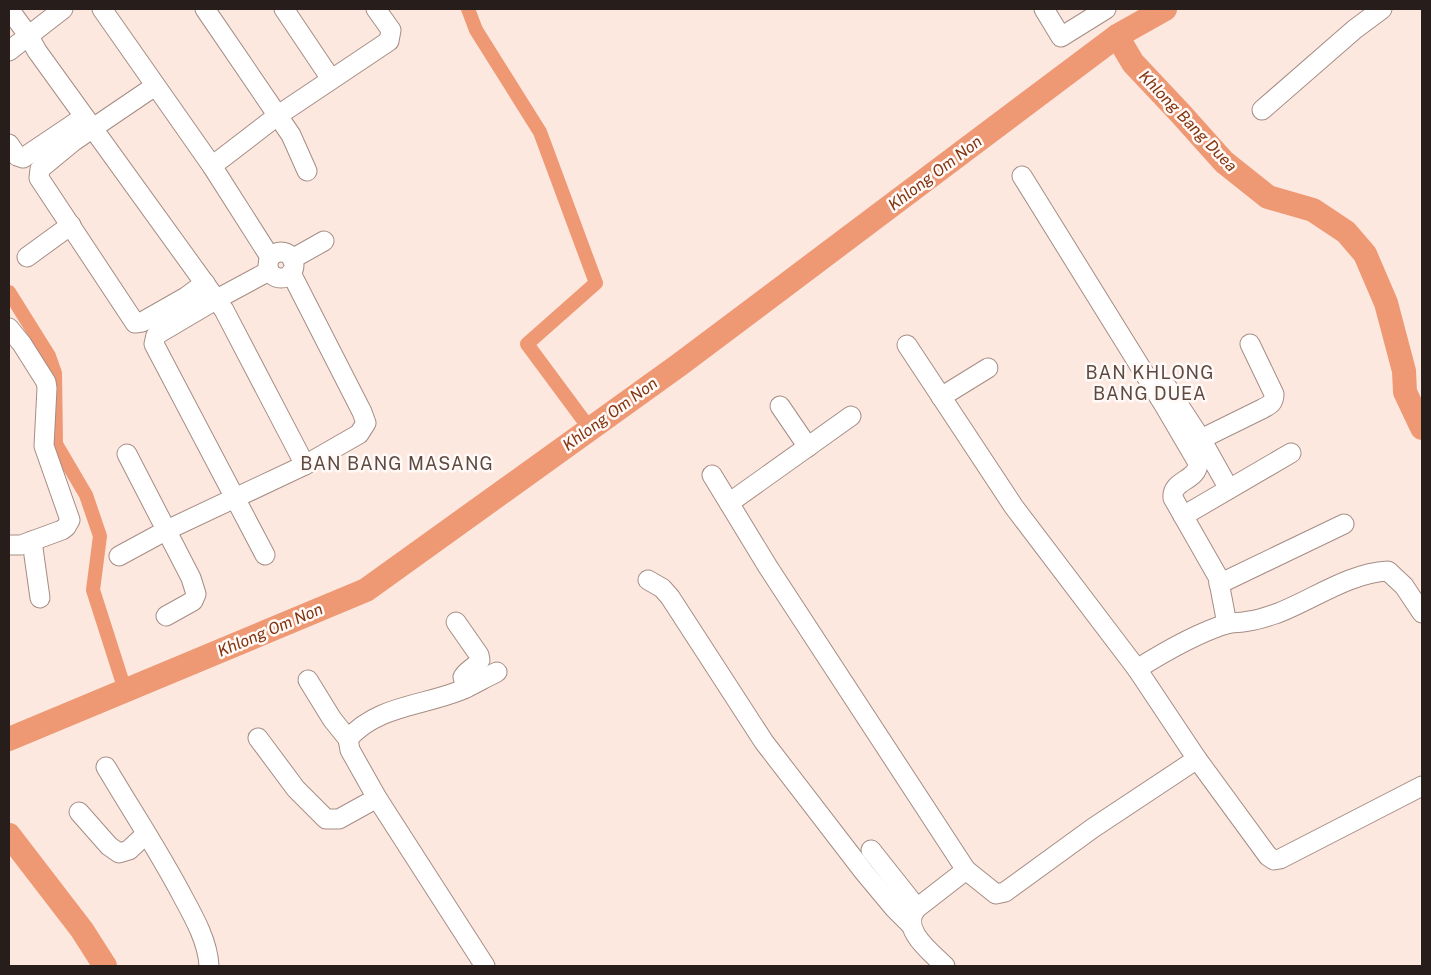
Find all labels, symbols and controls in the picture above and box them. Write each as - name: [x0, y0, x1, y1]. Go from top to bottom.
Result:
- water label: Khlong Bang Duea: [1135, 67, 1241, 175]
- water label: Khlong Om Non: [884, 132, 986, 214]
- district label: BAN KHLONG BANG DUEA: [1086, 362, 1214, 404]
- water label: Khlong Om Non: [559, 373, 661, 455]
- district label: BAN BANG MASANG: [300, 453, 494, 474]
- water label: Khlong Om Non: [215, 599, 326, 661]

